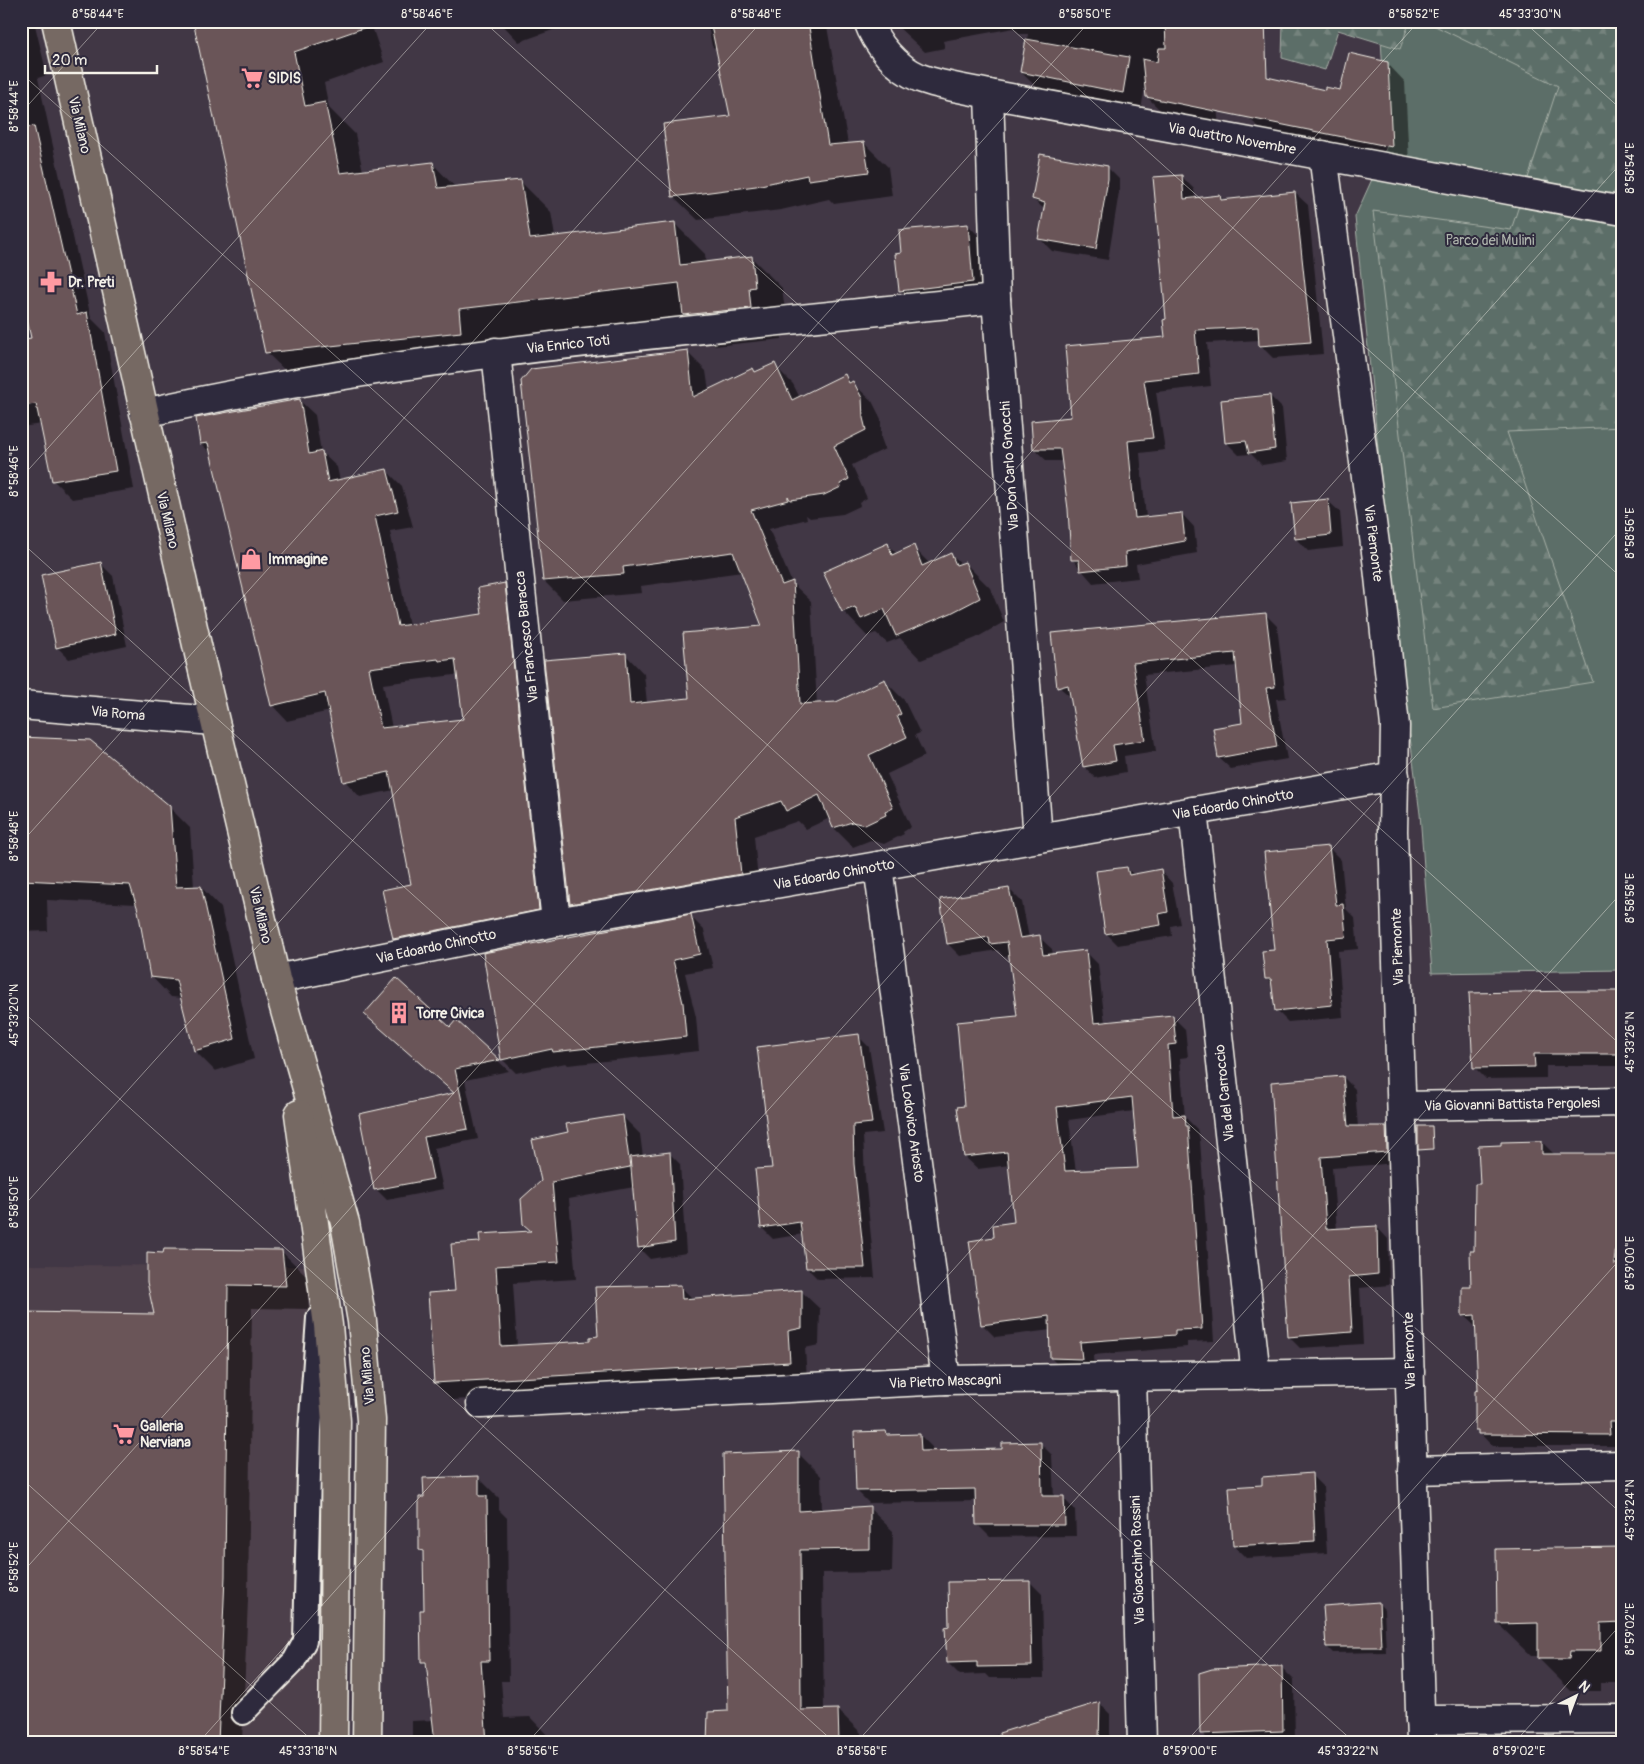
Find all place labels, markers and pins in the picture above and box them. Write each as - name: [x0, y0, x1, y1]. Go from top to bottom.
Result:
- supermarket icon: SIDIS: [239, 65, 265, 91]
- place label: SIDIS: [268, 70, 301, 87]
- pharmacy icon: Dr. Preti: [38, 269, 64, 295]
- place label: Dr. Preti: [68, 274, 115, 291]
- shop icon: Immagine: [238, 546, 264, 572]
- place label: Immagine: [268, 551, 329, 568]
- building icon: Torre Civica: [386, 1000, 412, 1026]
- place label: Torre Civica: [415, 1005, 485, 1022]
- place label: Galleria Nerviana: [140, 1418, 191, 1451]
- supermarket icon: Galleria Nerviana: [111, 1421, 137, 1447]

